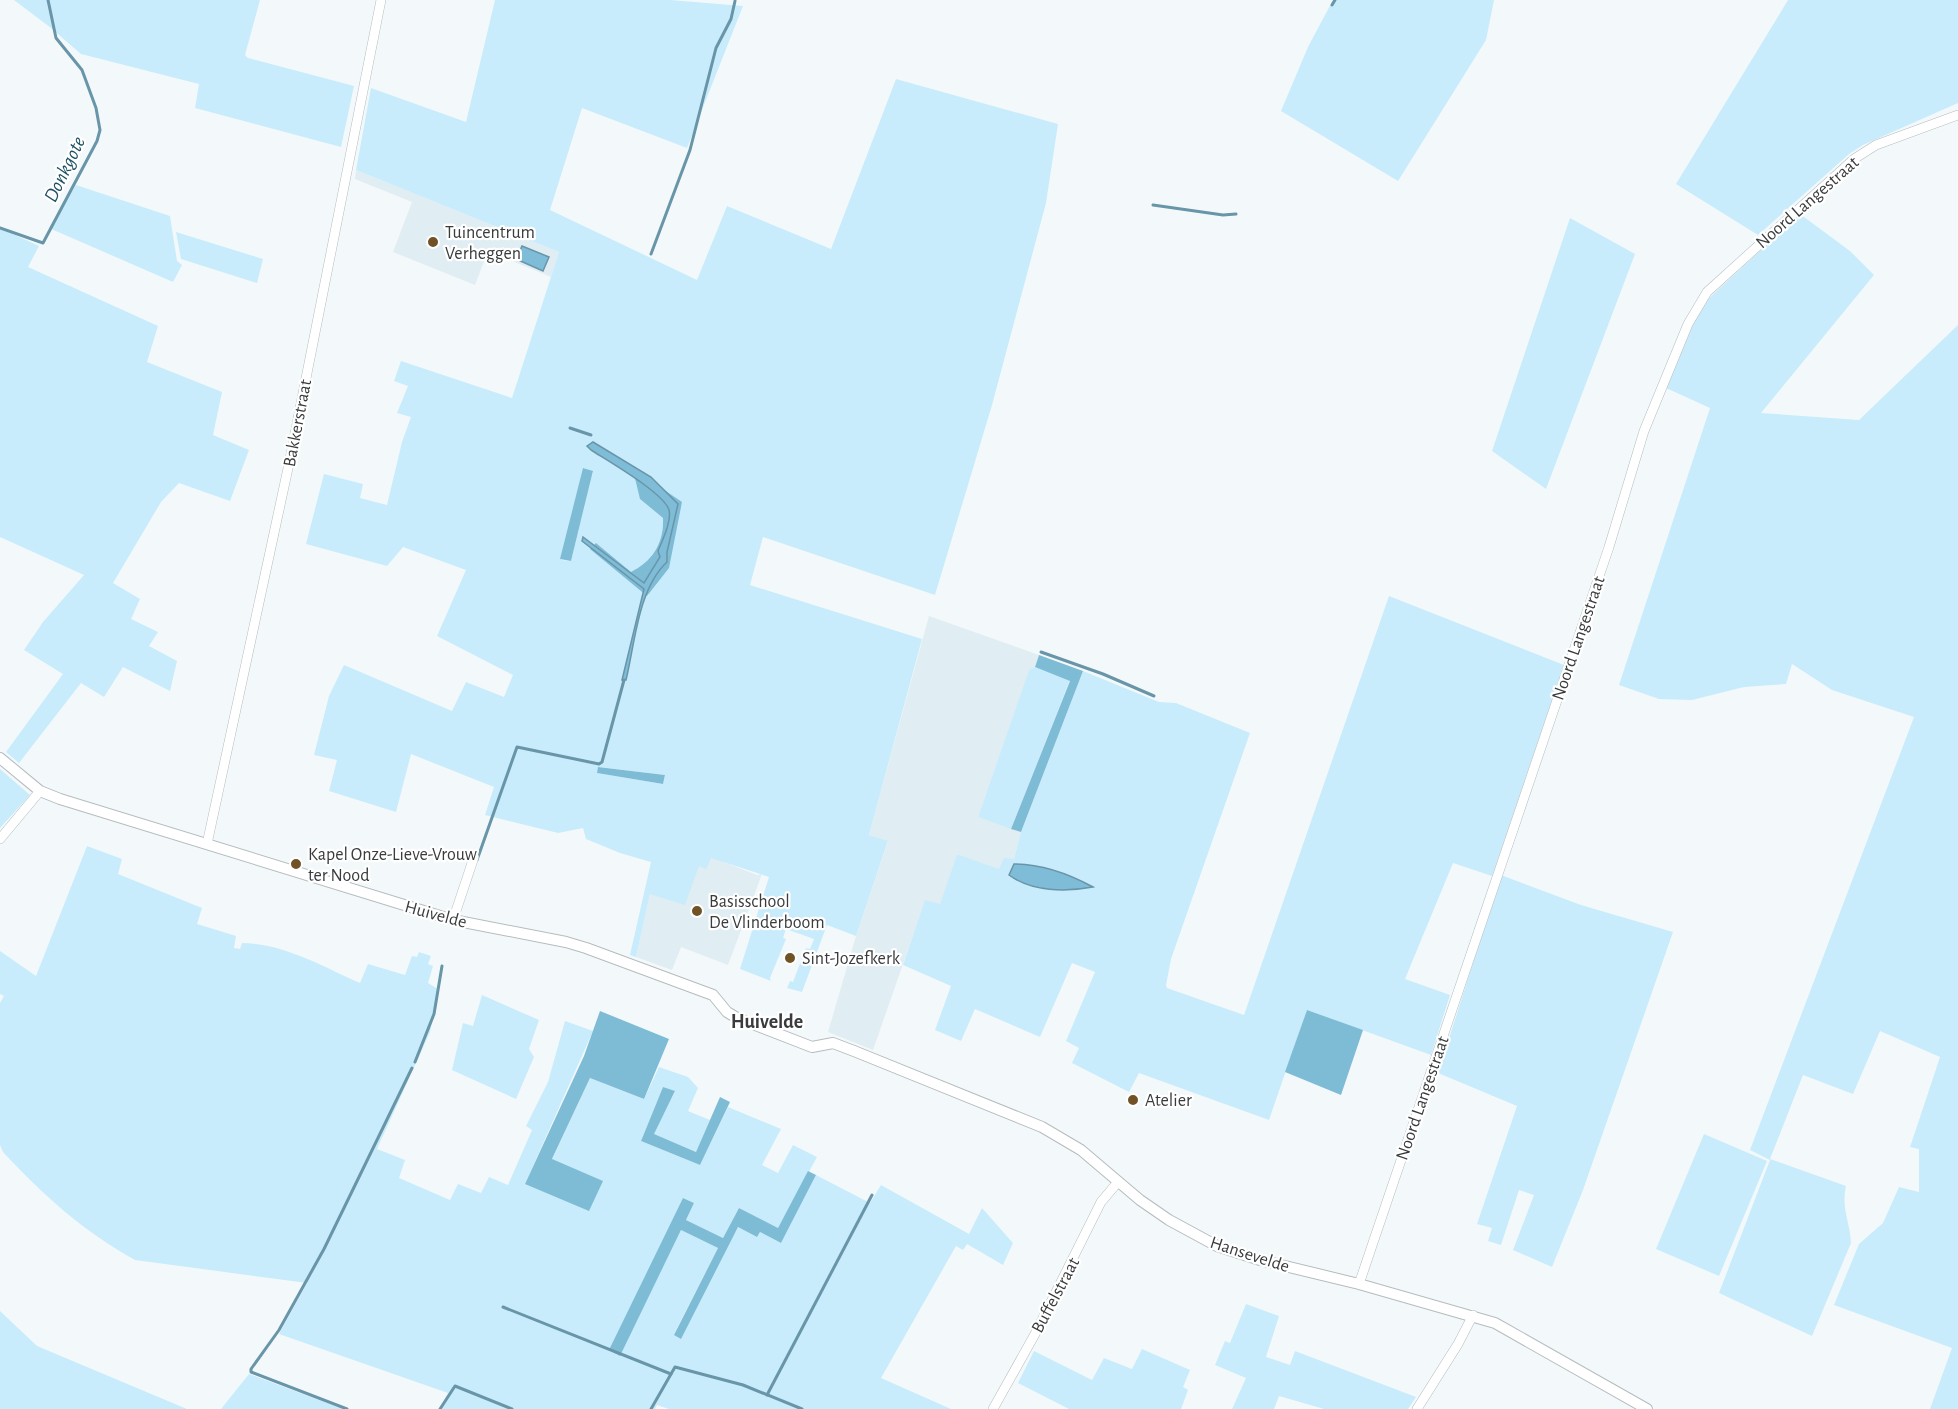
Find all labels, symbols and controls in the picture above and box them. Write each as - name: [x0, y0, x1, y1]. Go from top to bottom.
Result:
- water label: Donkgote: [41, 133, 89, 205]
- street label: Noord Langestraat: [1753, 153, 1863, 252]
- place label: Tuincentrum Verheggen: [445, 224, 535, 263]
- marker: Tuincentrum Verheggen: [426, 235, 440, 249]
- street label: Bakkerstraat: [281, 378, 315, 468]
- street label: Noord Langestraat: [1549, 574, 1609, 703]
- place label: Kapel Onze-Lieve-Vrouw ter Nood: [308, 846, 477, 885]
- marker: Kapel Onze-Lieve-Vrouw ter Nood: [289, 857, 303, 871]
- place label: Basisschool De Vlinderboom: [709, 893, 825, 932]
- street label: Huivelde: [403, 898, 469, 932]
- marker: Basisschool De Vlinderboom: [690, 904, 704, 918]
- place label: Sint-Jozefkerk: [802, 950, 901, 968]
- marker: Sint-Jozefkerk: [783, 951, 797, 965]
- district label: Huivelde: [731, 1012, 803, 1032]
- street label: Noord Langestraat: [1393, 1034, 1453, 1163]
- place label: Atelier: [1145, 1092, 1192, 1110]
- marker: Atelier: [1126, 1093, 1140, 1107]
- street label: Hansevelde: [1208, 1234, 1291, 1276]
- street label: Buffelstraat: [1029, 1255, 1083, 1336]

